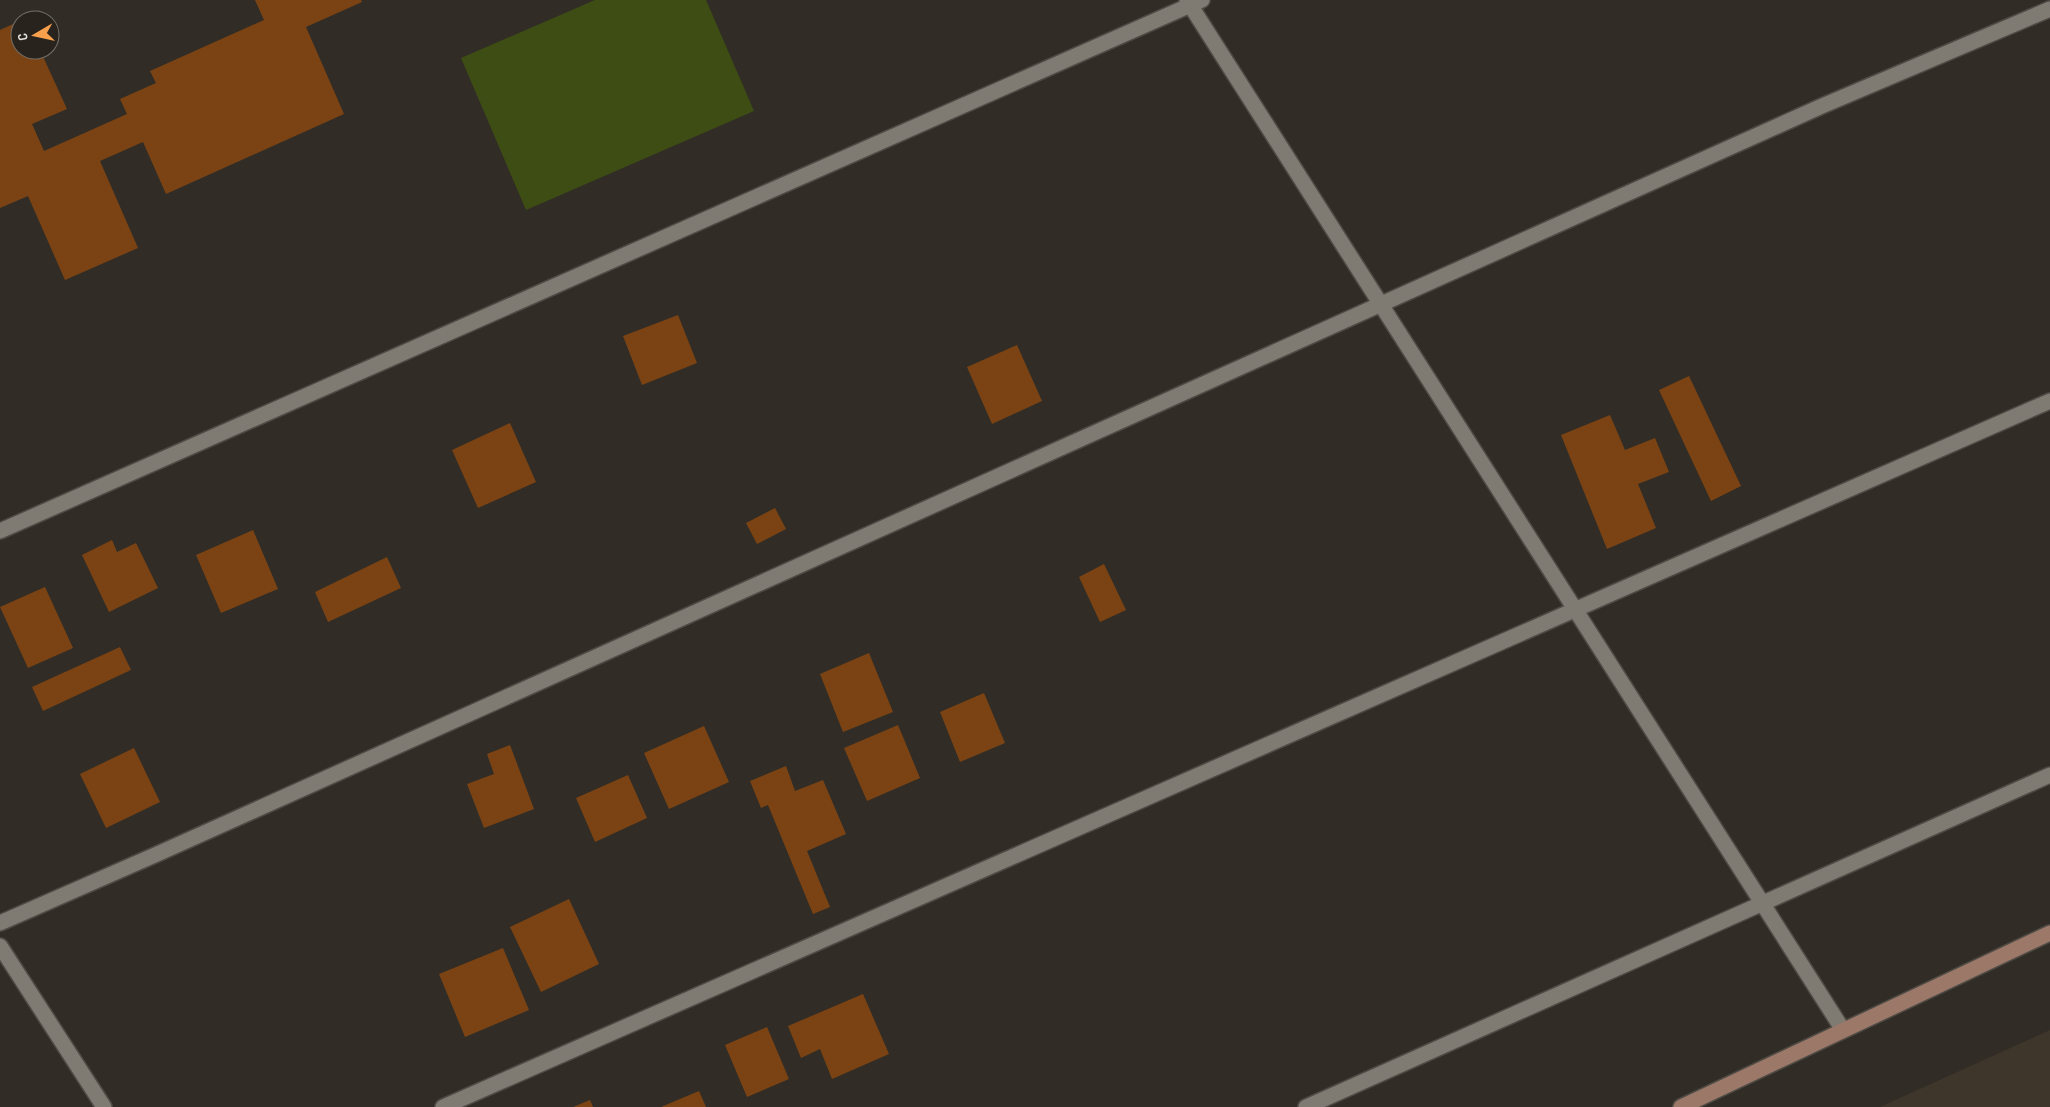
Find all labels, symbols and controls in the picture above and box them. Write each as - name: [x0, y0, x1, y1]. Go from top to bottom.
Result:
- north arrow: [10, 10, 60, 60]
- text: С: [14, 32, 32, 42]

